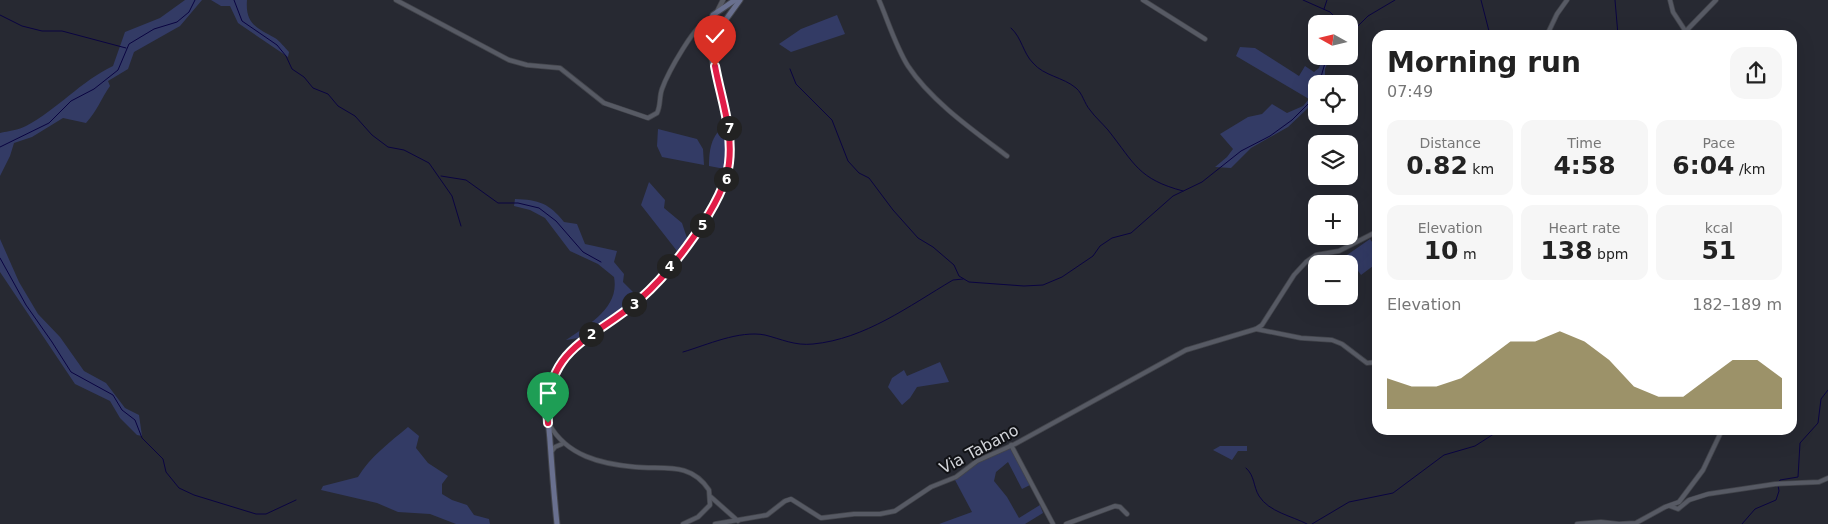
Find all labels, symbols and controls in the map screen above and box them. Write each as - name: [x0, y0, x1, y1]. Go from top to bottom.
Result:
- pin: [694, 15, 736, 66]
- north arrow: [1308, 15, 1358, 65]
- map controls: [1308, 15, 1358, 305]
- icon: check: [701, 22, 729, 50]
- text: Morning run: [1387, 46, 1581, 79]
- button: share: [1730, 47, 1782, 99]
- button: locate: [1308, 75, 1358, 125]
- text: 07:49: [1387, 82, 1433, 101]
- pin: 7: [716, 116, 742, 140]
- text: 7: [725, 120, 734, 136]
- button: layers: [1308, 135, 1358, 185]
- text: Distance: [1420, 135, 1481, 151]
- text: Time: [1567, 135, 1602, 151]
- text: Pace: [1702, 135, 1735, 151]
- text: 0.82: [1406, 151, 1468, 180]
- text: 4:58: [1553, 151, 1616, 180]
- text: 6:04: [1672, 151, 1734, 180]
- text: km: [1468, 161, 1494, 177]
- text: /km: [1734, 161, 1765, 177]
- pin: 6: [714, 166, 738, 192]
- text: 6: [722, 171, 731, 187]
- button: +: [1308, 195, 1358, 245]
- pin: 5: [690, 212, 714, 238]
- text: 5: [698, 217, 707, 233]
- text: Elevation: [1418, 220, 1483, 236]
- text: Heart rate: [1549, 220, 1620, 236]
- text: kcal: [1705, 220, 1733, 236]
- text: 10: [1424, 236, 1459, 265]
- text: 138: [1540, 236, 1593, 265]
- text: 51: [1701, 236, 1736, 265]
- text: m: [1459, 246, 1477, 262]
- text: bpm: [1593, 246, 1629, 262]
- pin: 4: [656, 254, 682, 278]
- button: −: [1308, 255, 1358, 305]
- text: 4: [665, 258, 674, 274]
- pin: 3: [622, 292, 646, 316]
- text: Elevation: [1387, 295, 1461, 314]
- text: 182–189 m: [1692, 295, 1782, 314]
- text: 3: [630, 296, 639, 312]
- pin: 2: [578, 322, 604, 346]
- text: 2: [587, 326, 596, 342]
- pin: [527, 372, 569, 423]
- icon: arrive: [534, 379, 562, 407]
- street label: Via Tabano: [936, 420, 1022, 478]

